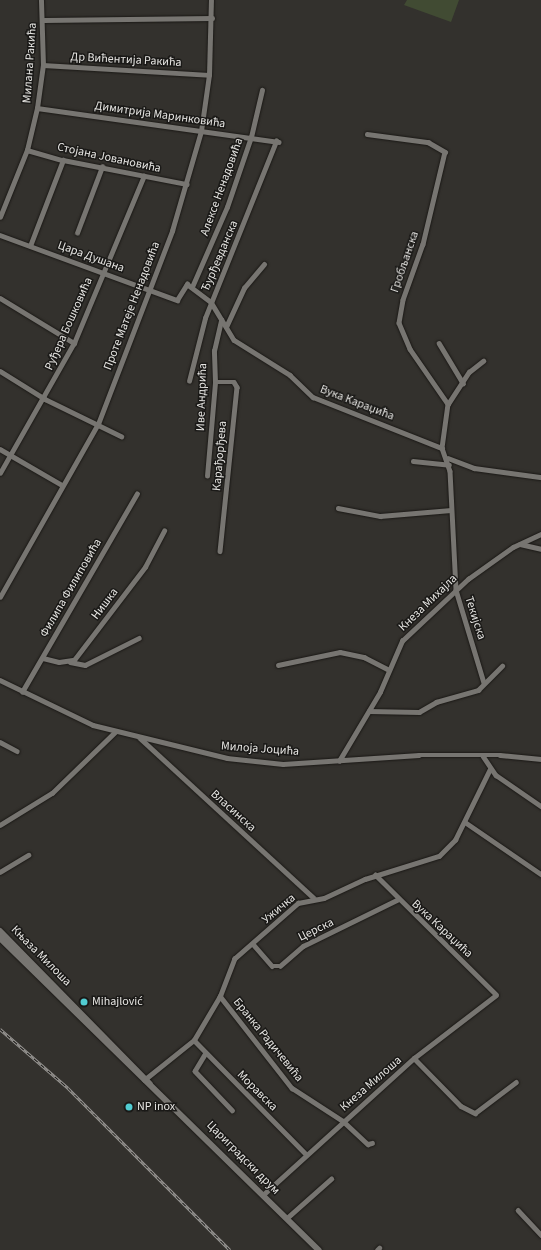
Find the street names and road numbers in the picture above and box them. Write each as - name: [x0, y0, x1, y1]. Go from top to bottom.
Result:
- street label: Милана Ракића: [20, 22, 40, 104]
- street label: Др Вићентија Ракића: [70, 50, 182, 70]
- street label: Димитрија Маринковића: [94, 99, 226, 131]
- street label: Алексе Ненадовића: [198, 136, 246, 238]
- street label: Стојана Јовановића: [56, 140, 162, 176]
- street label: Ђурђевданска: [199, 218, 241, 294]
- street label: Гробљанска: [388, 229, 422, 295]
- street label: Цара Душана: [56, 238, 126, 276]
- street label: Проте Матеје Ненадовића: [101, 240, 163, 372]
- street label: Руђера Бошковића: [42, 275, 96, 373]
- street label: Иве Андрића: [194, 363, 210, 431]
- street label: Вука Караџића: [318, 382, 396, 424]
- street label: Карађорђева: [210, 420, 230, 492]
- street label: Филипа Филиповића: [37, 536, 105, 640]
- street label: Кнеза Михајла: [396, 572, 460, 634]
- street label: Нишка: [89, 586, 121, 622]
- street label: Текијска: [461, 595, 489, 641]
- street label: Милоја Јоцића: [221, 739, 299, 759]
- street label: Власинска: [207, 787, 259, 835]
- street label: Ужичка: [259, 891, 299, 927]
- street label: Вука Караџића: [408, 897, 476, 961]
- street label: Церска: [296, 915, 336, 945]
- street label: Књаза Милоша: [8, 923, 74, 989]
- street label: Бранка Радичевића: [230, 995, 306, 1085]
- street label: Кнеза Милоша: [337, 1053, 405, 1115]
- street label: Моравска: [234, 1068, 280, 1114]
- street label: Цариградски друм: [203, 1118, 283, 1198]

